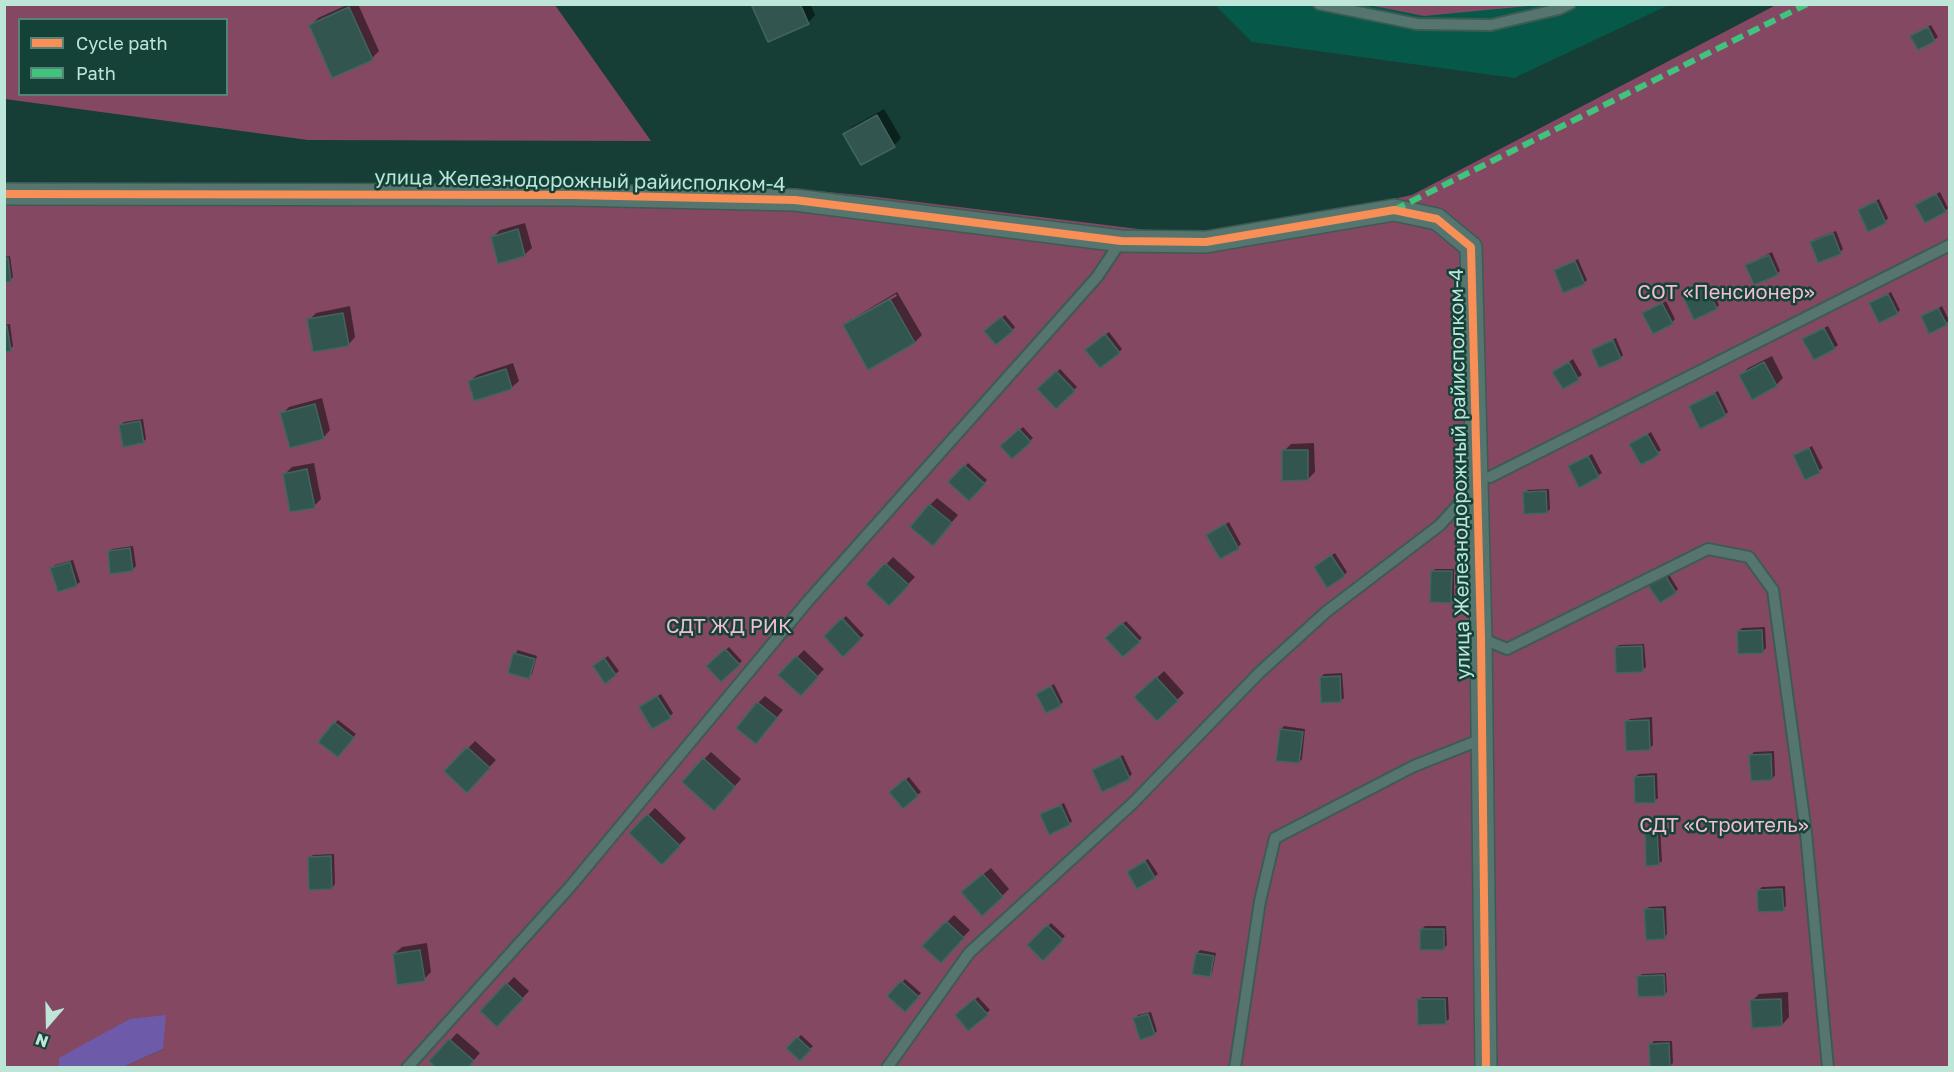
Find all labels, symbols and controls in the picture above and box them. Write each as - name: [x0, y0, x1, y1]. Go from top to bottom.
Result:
- legend: [18, 18, 228, 96]
- text: Cycle path: [76, 32, 168, 54]
- text: Path: [76, 62, 116, 84]
- street label: улица Железнодорожный райисполком-4: [374, 165, 786, 197]
- street label: улица Железнодорожный райисполком-4: [1444, 268, 1476, 680]
- park label: СОТ «Пенсионер»: [1637, 281, 1815, 305]
- park label: СДТ ЖД РИК: [666, 615, 792, 639]
- park label: СДТ «Строитель»: [1639, 814, 1809, 838]
- north arrow: [18, 994, 78, 1054]
- text: N: [33, 1029, 51, 1052]

